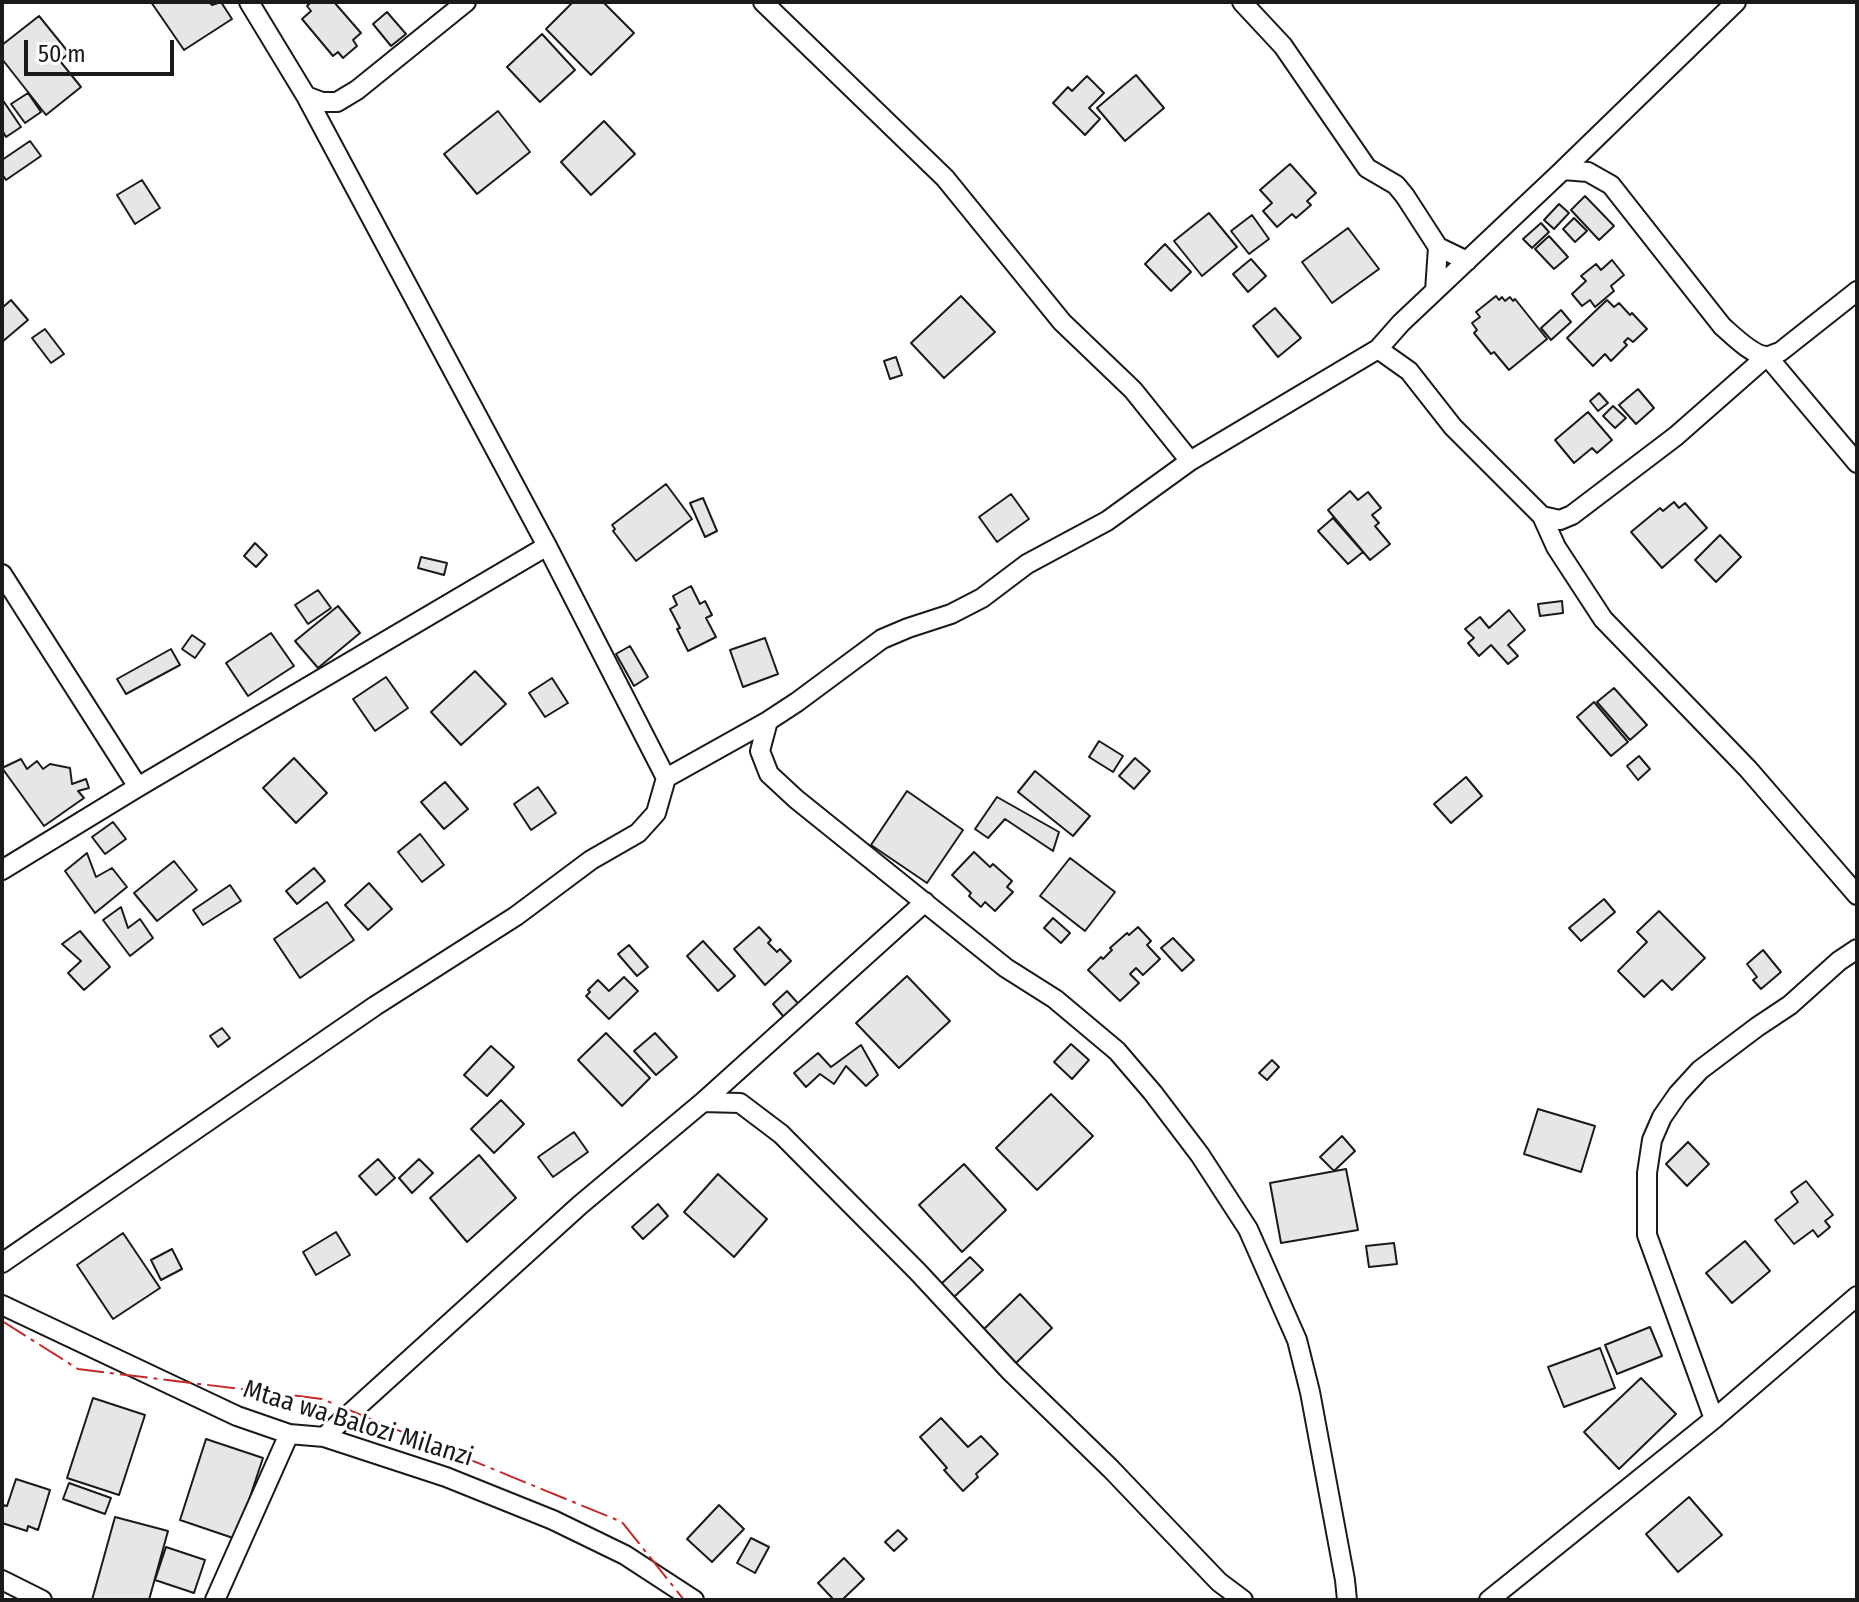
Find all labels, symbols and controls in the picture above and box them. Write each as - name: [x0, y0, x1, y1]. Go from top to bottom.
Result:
- scale bar: [28, 24, 178, 74]
- text: 50 m: [38, 40, 86, 68]
- street label: Mtaa wa Balozi Milanzi: [239, 1374, 477, 1474]

